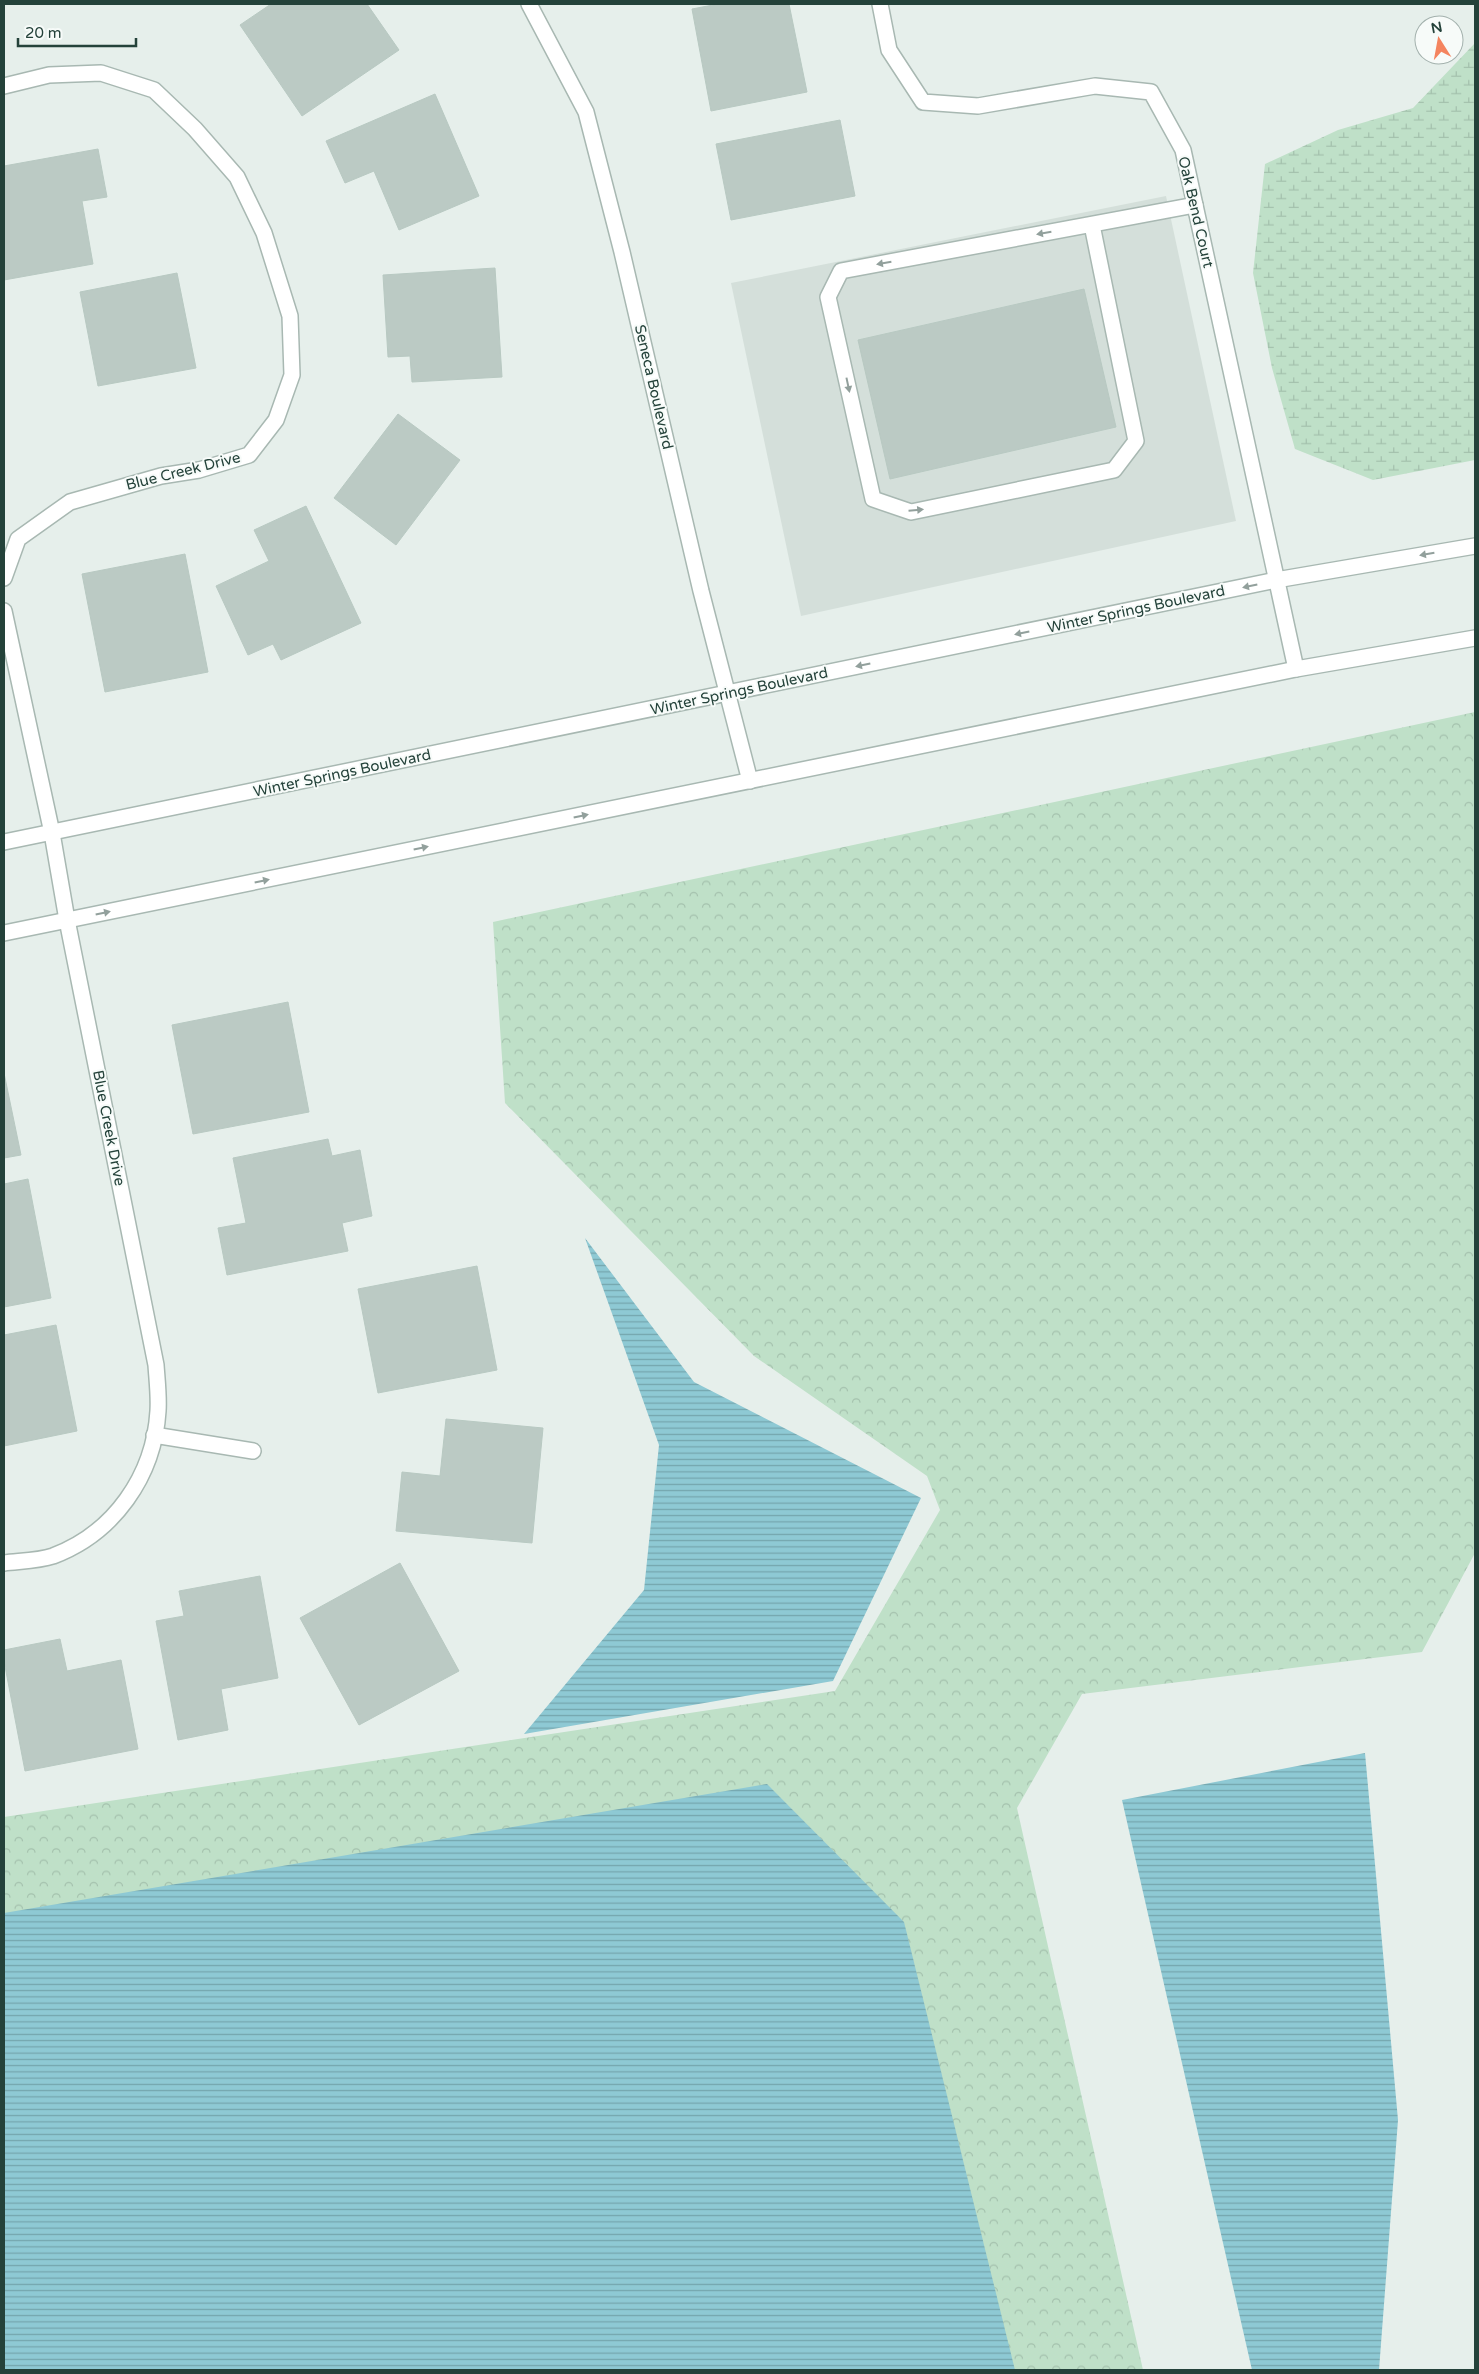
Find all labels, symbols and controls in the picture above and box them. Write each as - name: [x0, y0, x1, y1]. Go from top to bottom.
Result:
- scale bar: [18, 15, 135, 47]
- north arrow: [1414, 15, 1464, 65]
- text: N: [1429, 18, 1444, 37]
- text: 20 m: [25, 24, 62, 42]
- street label: Oak Bend Court: [1174, 155, 1218, 270]
- one-way arrow: [1035, 230, 1051, 238]
- one-way arrow: [876, 259, 892, 267]
- street label: Seneca Boulevard: [631, 323, 677, 451]
- one-way arrow: [844, 377, 852, 393]
- street label: Blue Creek Drive: [124, 448, 242, 494]
- one-way arrow: [908, 506, 924, 514]
- one-way arrow: [1419, 550, 1435, 558]
- street label: Winter Springs Boulevard: [1045, 581, 1227, 637]
- one-way arrow: [1242, 582, 1258, 590]
- one-way arrow: [1014, 629, 1030, 637]
- one-way arrow: [855, 662, 871, 670]
- street label: Winter Springs Boulevard: [648, 663, 830, 719]
- street label: Winter Springs Boulevard: [251, 745, 433, 801]
- one-way arrow: [573, 811, 589, 819]
- one-way arrow: [414, 844, 429, 852]
- one-way arrow: [255, 876, 271, 884]
- one-way arrow: [95, 909, 111, 917]
- street label: Blue Creek Drive: [89, 1069, 129, 1187]

